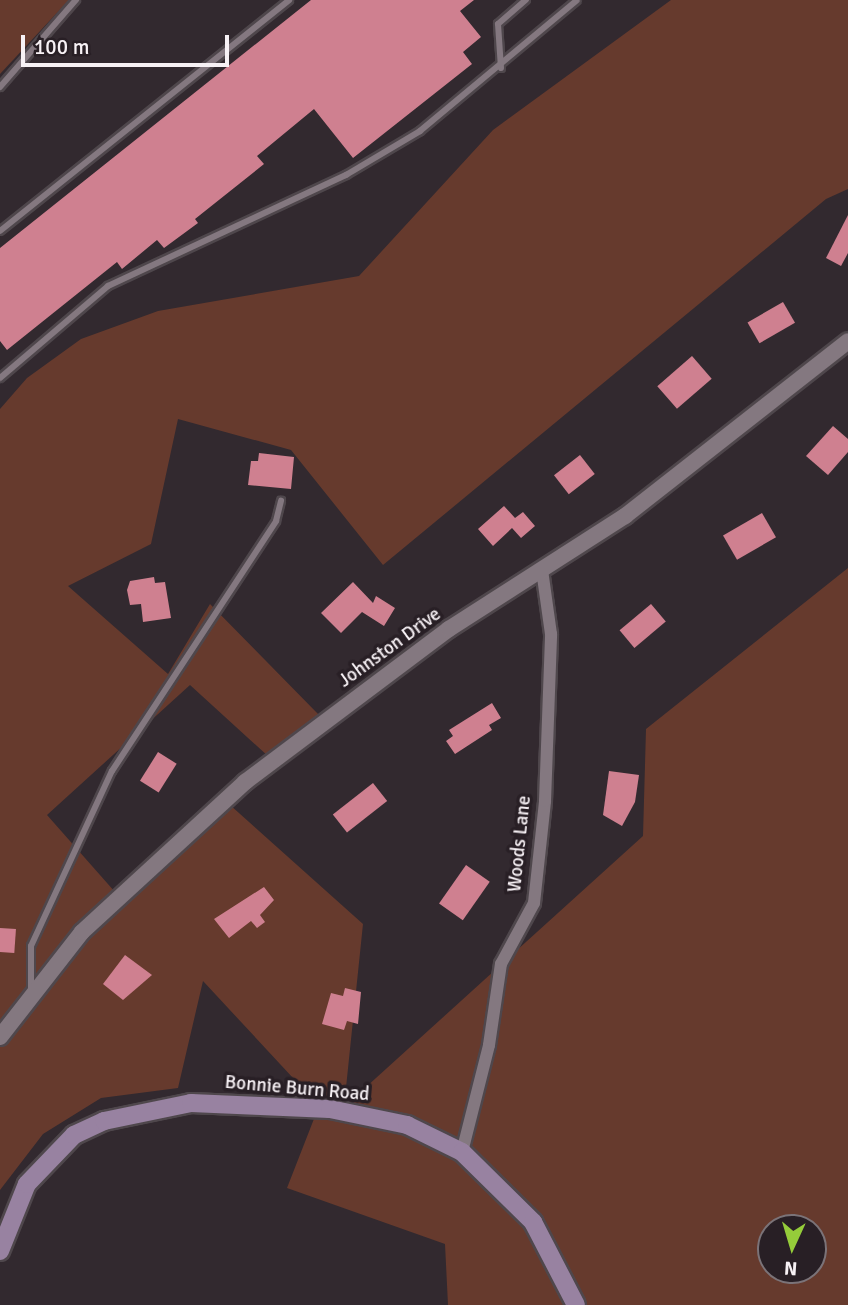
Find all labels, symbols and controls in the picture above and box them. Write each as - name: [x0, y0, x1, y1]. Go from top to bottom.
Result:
- scale bar: [24, 21, 233, 65]
- text: 100 m: [34, 34, 89, 60]
- street label: Johnston Drive: [334, 603, 446, 693]
- street label: Woods Lane: [504, 795, 536, 893]
- street label: Bonnie Burn Road: [224, 1071, 370, 1107]
- north arrow: [757, 1214, 827, 1284]
- text: N: [783, 1256, 798, 1280]

